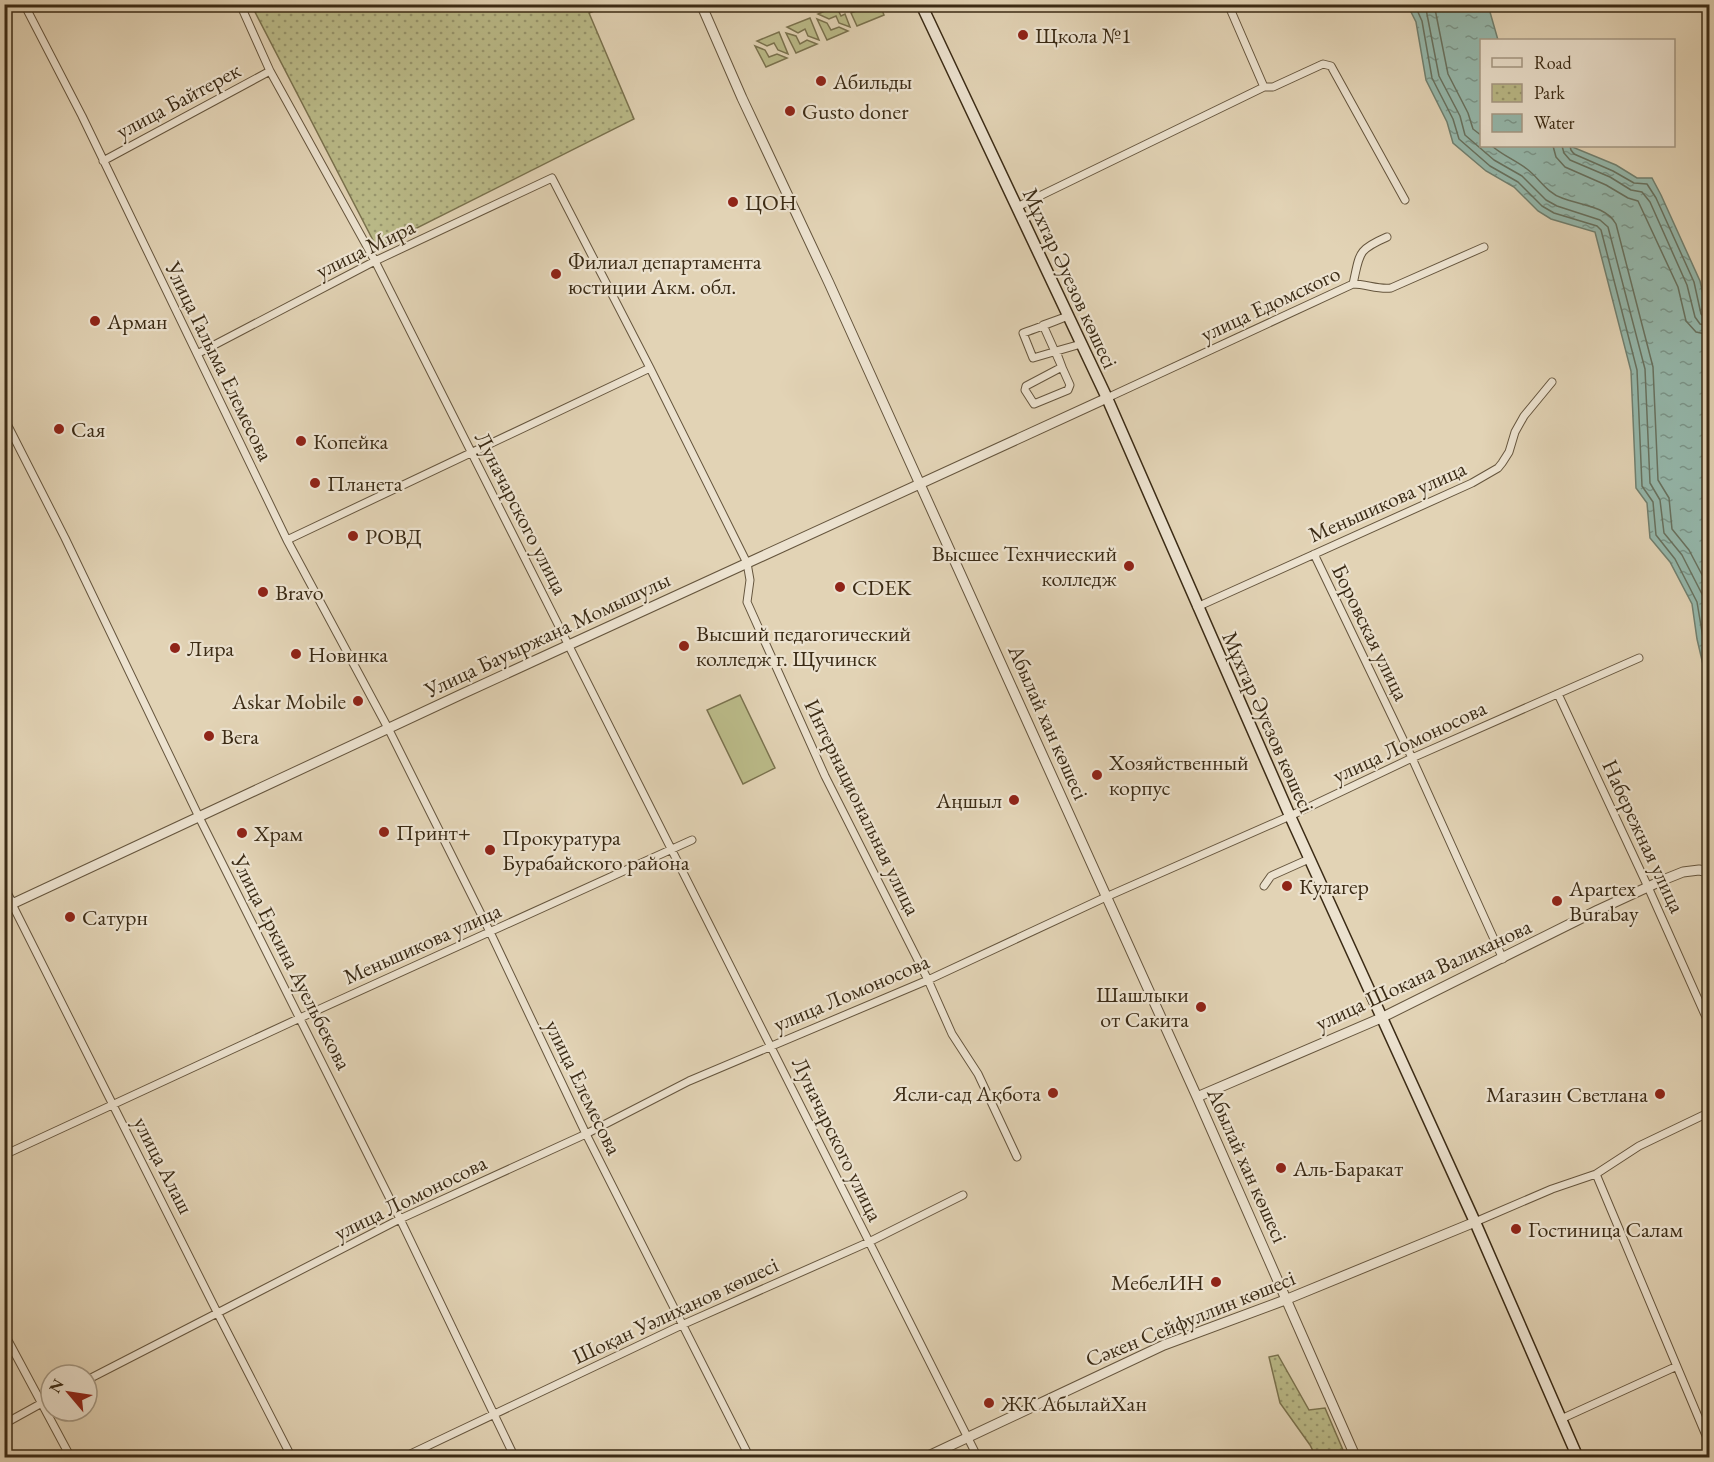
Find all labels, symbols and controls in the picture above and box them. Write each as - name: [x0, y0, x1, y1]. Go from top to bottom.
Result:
- place label: Щкола №1: [1035, 21, 1132, 50]
- marker: Щкола №1: [1016, 28, 1030, 42]
- legend: [1480, 39, 1675, 147]
- text: Road: [1534, 51, 1573, 74]
- street label: улица Байтерек: [111, 55, 246, 145]
- place label: Абильды: [832, 67, 912, 96]
- marker: Абильды: [814, 74, 828, 88]
- text: Park: [1534, 81, 1565, 104]
- place label: Gusto doner: [802, 97, 909, 126]
- marker: Gusto doner: [783, 104, 797, 118]
- text: Water: [1534, 111, 1575, 134]
- street label: Мұхтар Әуезов көшесі: [1016, 183, 1125, 373]
- place label: ЦОН: [745, 188, 797, 217]
- marker: ЦОН: [726, 195, 740, 209]
- street label: улица Мира: [311, 212, 420, 285]
- place label: Филиал департамента юстиции Акм. обл.: [568, 247, 762, 301]
- street label: Улица Галыма Елемесова: [158, 256, 281, 466]
- street label: улица Едомского: [1196, 258, 1345, 348]
- marker: Филиал департамента юстиции Акм. обл.: [549, 267, 563, 281]
- place label: Арман: [106, 307, 167, 336]
- marker: Арман: [88, 314, 102, 328]
- place label: Сая: [71, 415, 105, 444]
- marker: Сая: [52, 422, 66, 436]
- place label: Копейка: [313, 427, 388, 456]
- street label: Луначарского улица: [468, 427, 575, 600]
- marker: Копейка: [294, 434, 308, 448]
- street label: Меньшикова улица: [1304, 454, 1471, 549]
- place label: Планета: [327, 469, 403, 498]
- marker: Планета: [308, 476, 322, 490]
- place label: РОВД: [365, 522, 422, 551]
- marker: РОВД: [346, 529, 360, 543]
- place label: Высшее Технчиеский колледж: [932, 539, 1118, 593]
- marker: Высшее Технчиеский колледж: [1122, 559, 1136, 573]
- street label: Боровская улица: [1325, 559, 1416, 706]
- street label: Улица Бауыржана Момышулы: [419, 565, 675, 705]
- place label: CDEK: [852, 573, 913, 602]
- place label: Bravo: [275, 578, 324, 607]
- marker: CDEK: [833, 580, 847, 594]
- marker: Bravo: [256, 585, 270, 599]
- place label: Высший педагогический колледж г. Щучинск: [696, 619, 911, 673]
- street label: Мұхтар Әуезов көшесі: [1215, 627, 1322, 818]
- place label: Лира: [187, 634, 234, 663]
- marker: Высший педагогический колледж г. Щучинск: [677, 639, 691, 653]
- street label: Абылай хан көшесі: [1001, 639, 1096, 804]
- place label: Новинка: [308, 640, 388, 669]
- marker: Лира: [168, 641, 182, 655]
- marker: Новинка: [289, 647, 303, 661]
- place label: Askar Mobile: [231, 687, 346, 716]
- street label: улица Ломоносова: [1328, 693, 1491, 790]
- marker: Askar Mobile: [351, 694, 365, 708]
- street label: Интернациональная улица: [797, 694, 928, 920]
- place label: Вега: [221, 722, 259, 751]
- marker: Вега: [202, 729, 216, 743]
- place label: Хозяйственный корпус: [1108, 748, 1249, 802]
- street label: Набережная улица: [1595, 755, 1692, 918]
- marker: Хозяйственный корпус: [1090, 768, 1104, 782]
- place label: Аңшыл: [935, 786, 1002, 815]
- marker: Аңшыл: [1007, 793, 1021, 807]
- place label: Принт+: [396, 818, 471, 847]
- place label: Храм: [253, 819, 303, 848]
- place label: Прокуратура Бурабайского района: [502, 823, 690, 877]
- marker: Принт+: [377, 825, 391, 839]
- marker: Храм: [235, 826, 249, 840]
- marker: Прокуратура Бурабайского района: [483, 843, 497, 857]
- street label: Улица Еркина Ауельбекова: [224, 849, 359, 1075]
- place label: Кулагер: [1299, 872, 1369, 901]
- place label: Apartex Burabay: [1568, 874, 1639, 928]
- marker: Кулагер: [1280, 879, 1294, 893]
- marker: Apartex Burabay: [1550, 894, 1564, 908]
- street label: Меньшикова улица: [339, 896, 506, 991]
- place label: Сатурн: [82, 903, 148, 932]
- marker: Сатурн: [63, 910, 77, 924]
- street label: улица Шокана Валиханова: [1310, 912, 1536, 1037]
- street label: улица Ломоносова: [769, 946, 934, 1038]
- place label: Шашлыки от Сакита: [1096, 980, 1189, 1034]
- marker: Шашлыки от Сакита: [1194, 1000, 1208, 1014]
- street label: улица Елемесова: [538, 1015, 629, 1160]
- street label: Луначарского улица: [785, 1052, 890, 1226]
- place label: Ясли-сад Ақбота: [892, 1079, 1041, 1108]
- place label: Магазин Светлана: [1486, 1080, 1648, 1109]
- street label: Абылай хан көшесі: [1200, 1082, 1295, 1247]
- marker: Ясли-сад Ақбота: [1046, 1086, 1060, 1100]
- marker: Магазин Светлана: [1653, 1087, 1667, 1101]
- street label: улица Алаш: [127, 1112, 200, 1219]
- street label: улица Ломоносова: [329, 1148, 492, 1247]
- place label: Аль-Баракат: [1292, 1154, 1403, 1183]
- marker: Аль-Баракат: [1274, 1161, 1288, 1175]
- place label: Гостиница Салам: [1528, 1215, 1683, 1244]
- marker: Гостиница Салам: [1509, 1222, 1523, 1236]
- street label: Шоқан Уәлиханов көшесі: [568, 1250, 783, 1371]
- street label: Сәкен Сейфуллин көшесі: [1081, 1263, 1299, 1374]
- place label: МебелИН: [1111, 1268, 1204, 1297]
- marker: МебелИН: [1209, 1275, 1223, 1289]
- north arrow: [39, 1363, 99, 1423]
- text: N: [44, 1375, 69, 1397]
- place label: ЖК АбылайХан: [1000, 1389, 1147, 1418]
- marker: ЖК АбылайХан: [982, 1396, 996, 1410]

